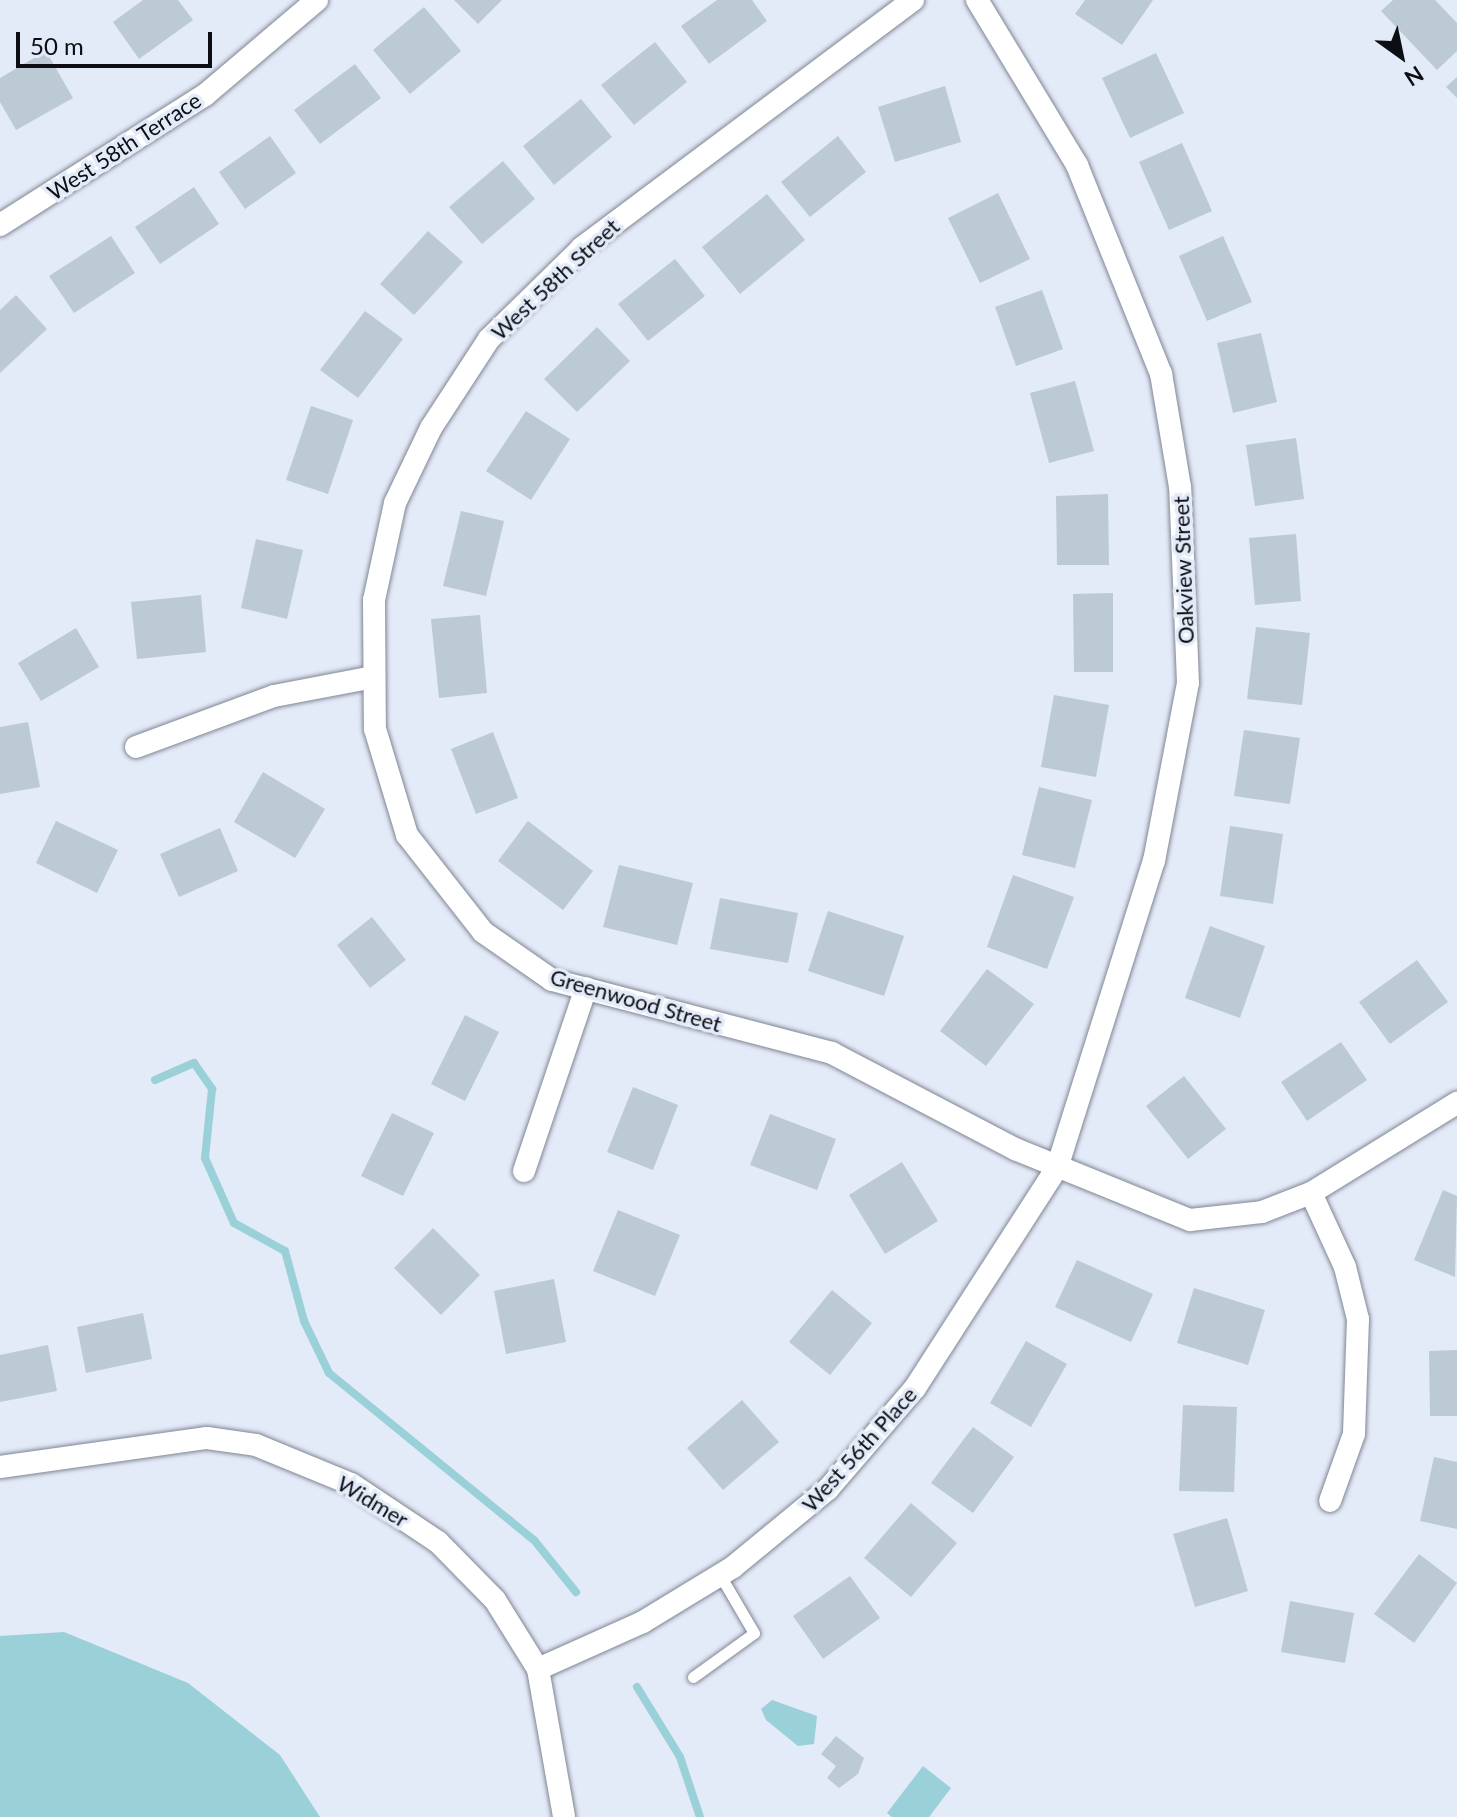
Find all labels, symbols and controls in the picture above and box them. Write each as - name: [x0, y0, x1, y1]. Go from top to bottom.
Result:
- scale bar: [20, 16, 216, 66]
- north arrow: [1361, 16, 1441, 96]
- text: 50 m: [30, 31, 84, 60]
- text: N: [1400, 61, 1429, 92]
- street label: West 58th Terrace: [42, 86, 206, 206]
- street label: West 58th Street: [486, 213, 624, 345]
- street label: Oakview Street: [1167, 495, 1199, 645]
- street label: Greenwood Street: [547, 963, 725, 1037]
- street label: West 56th Place: [796, 1381, 922, 1517]
- street label: Widmer: [333, 1470, 413, 1532]

